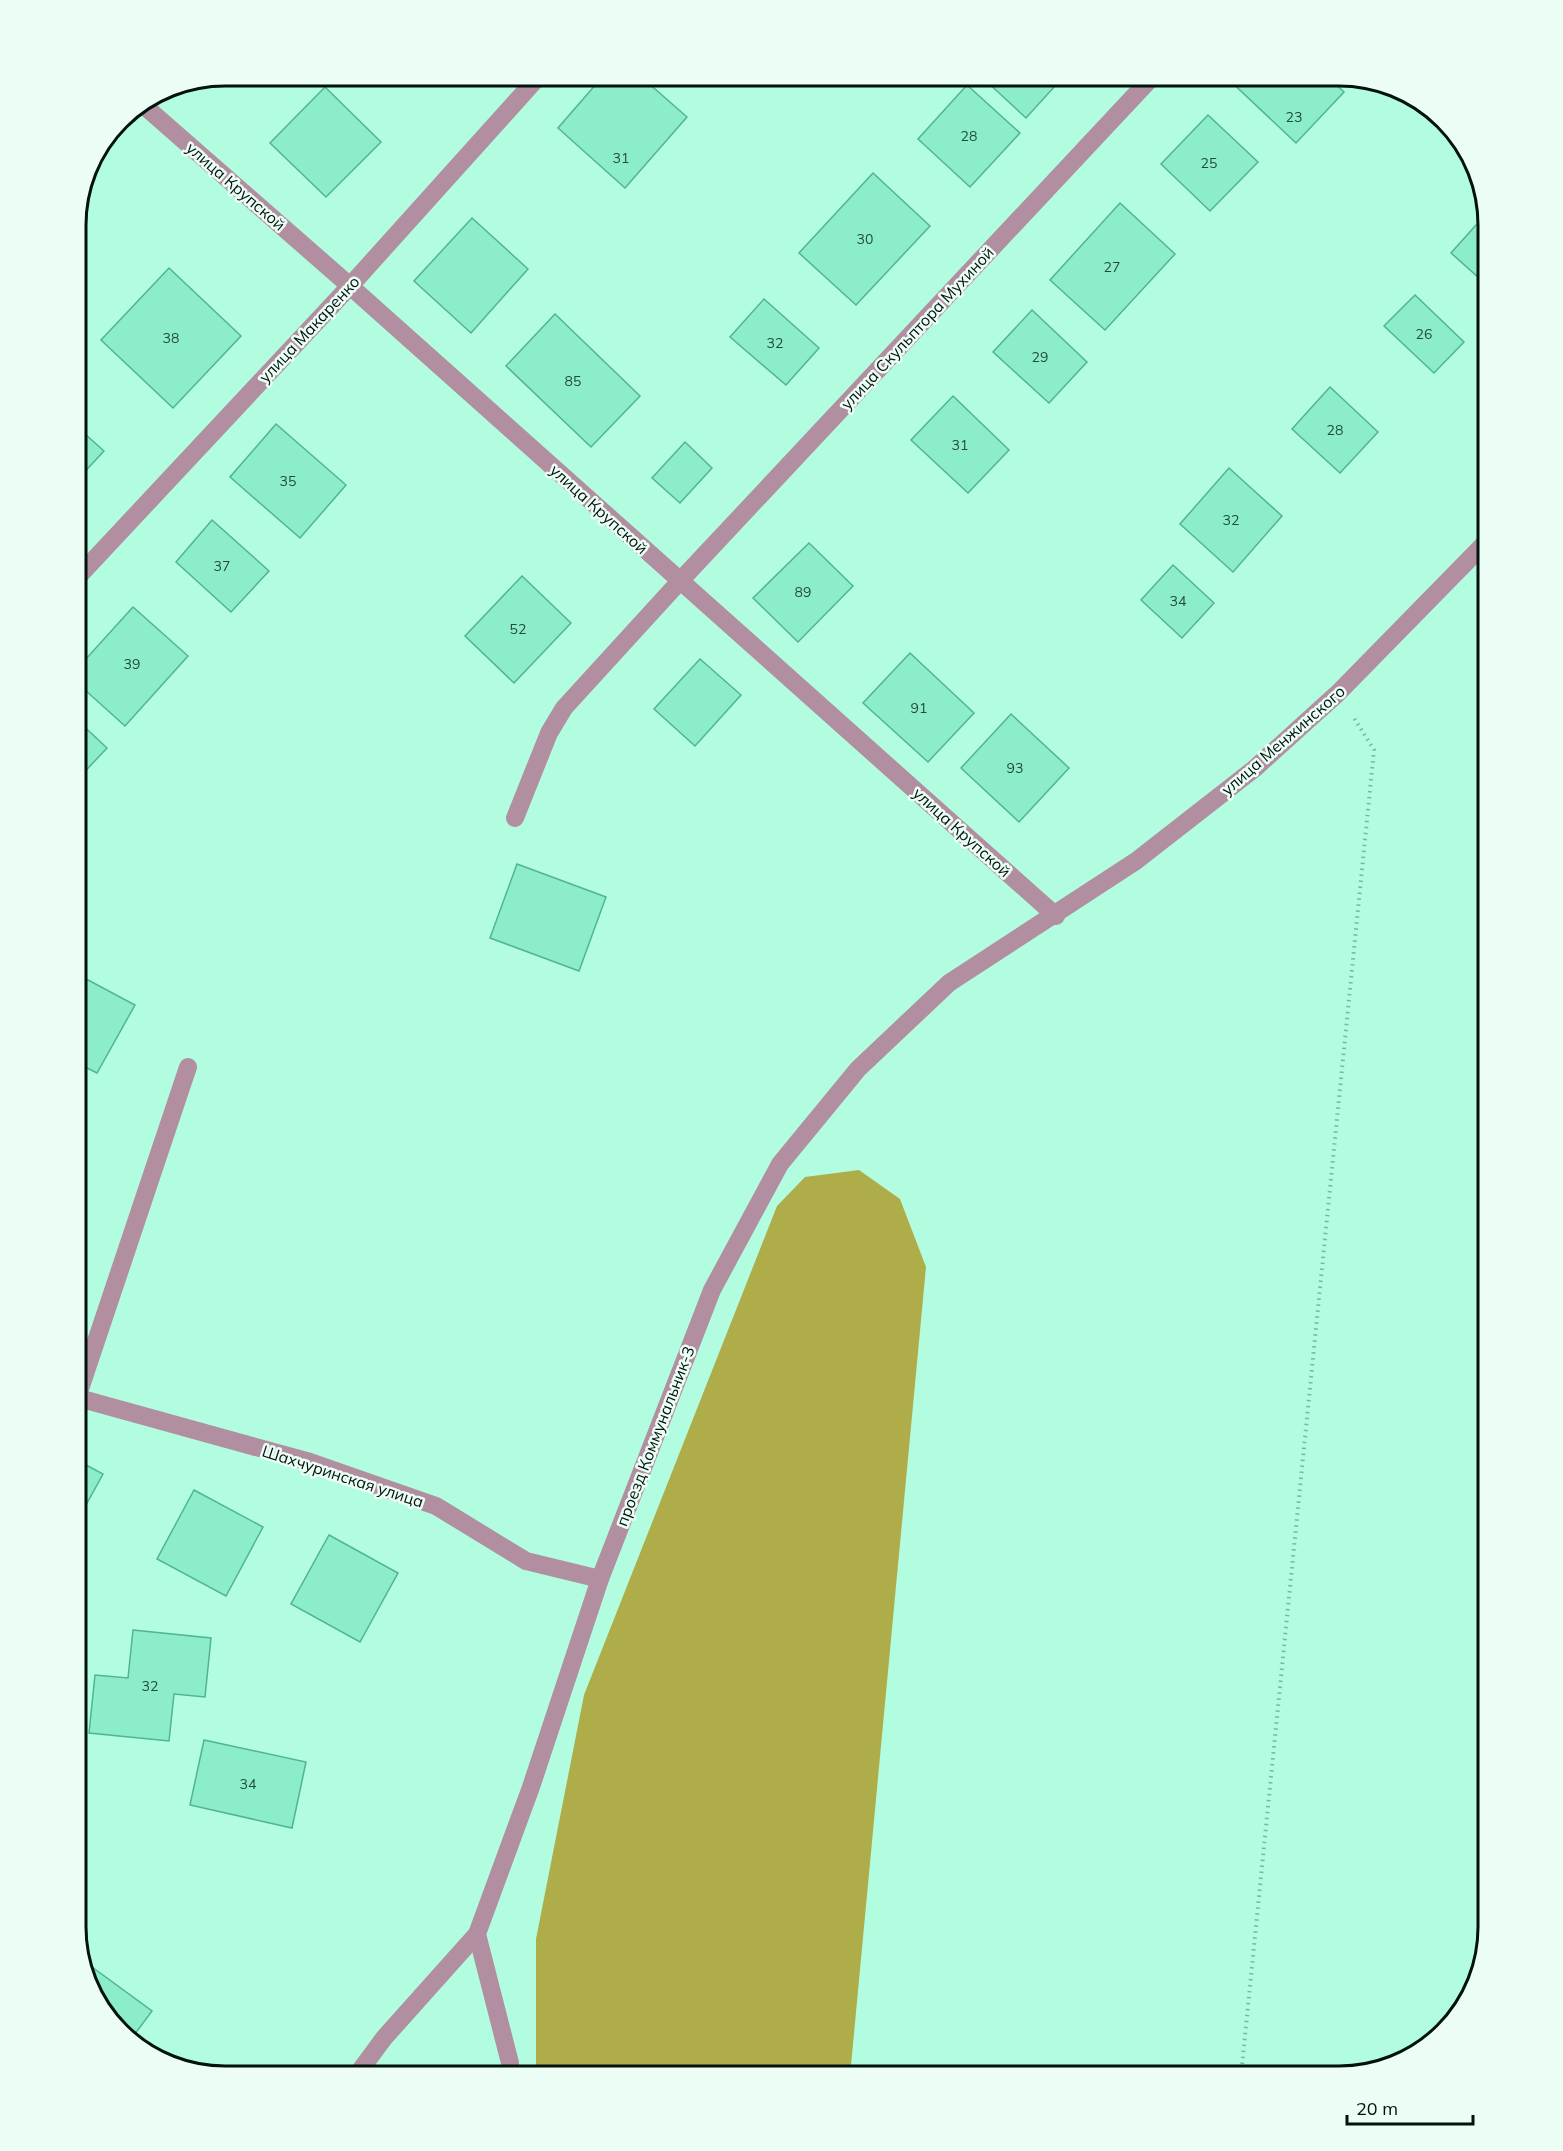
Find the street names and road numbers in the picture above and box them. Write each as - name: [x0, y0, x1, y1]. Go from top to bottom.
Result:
- street label: улица Крупской: [182, 138, 290, 234]
- street label: улица Скульптора Мухиной: [836, 242, 998, 414]
- street label: улица Макаренко: [254, 271, 364, 387]
- street label: улица Крупской: [546, 460, 652, 558]
- street label: улица Менжинского: [1217, 681, 1349, 799]
- street label: улица Крупской: [909, 783, 1015, 881]
- street label: проезд Коммунальник-3: [611, 1343, 699, 1529]
- street label: Шахчуринская улица: [260, 1440, 426, 1512]

